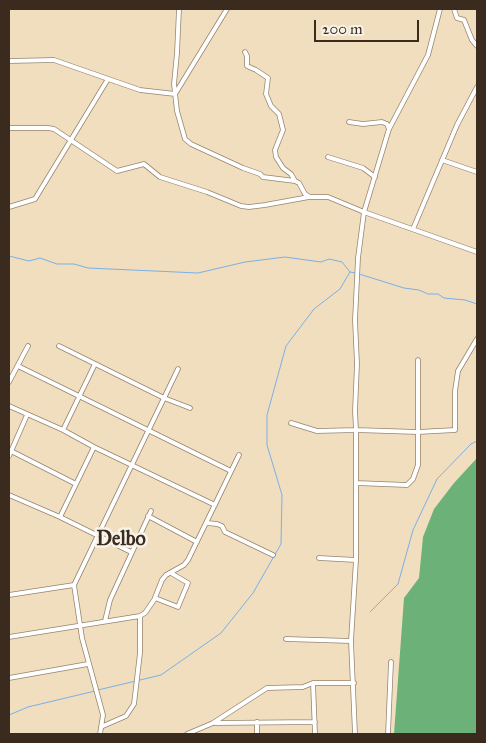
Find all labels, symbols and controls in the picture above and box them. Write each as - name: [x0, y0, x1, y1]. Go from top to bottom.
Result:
- scale bar: [316, 10, 421, 42]
- text: 200 m: [322, 20, 363, 38]
- district label: Delbo: [96, 528, 146, 552]

